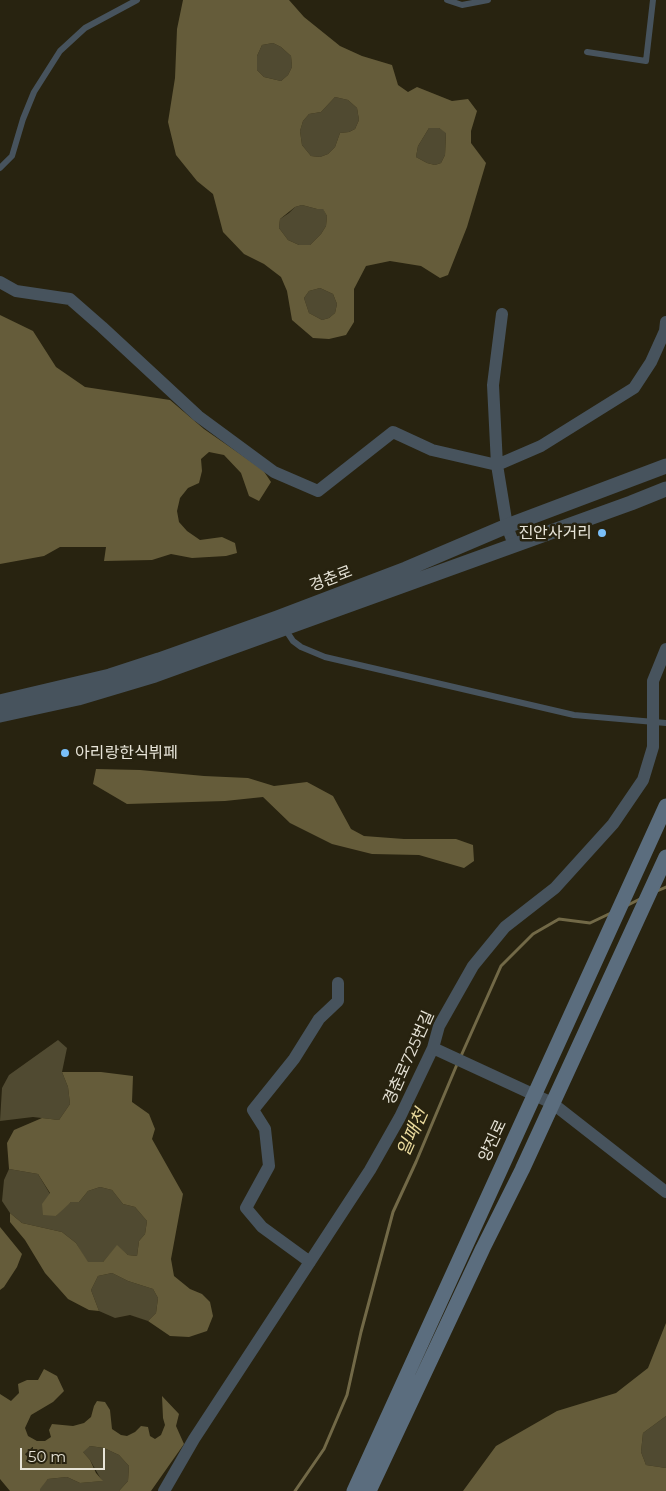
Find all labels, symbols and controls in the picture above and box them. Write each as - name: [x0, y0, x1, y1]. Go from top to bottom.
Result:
- place label: 진안사거리: [518, 523, 592, 543]
- marker: 진안사거리: [596, 527, 608, 539]
- street label: 경춘로: [307, 562, 355, 596]
- place label: 아리랑한식뷔페: [75, 743, 178, 763]
- marker: 아리랑한식뷔페: [59, 747, 71, 759]
- street label: 경춘로725번길: [380, 1008, 438, 1108]
- water label: 일패천: [393, 1106, 433, 1160]
- street label: 양진로: [475, 1117, 511, 1165]
- scale bar: [22, 1438, 108, 1470]
- text: 50 m: [28, 1447, 66, 1466]

